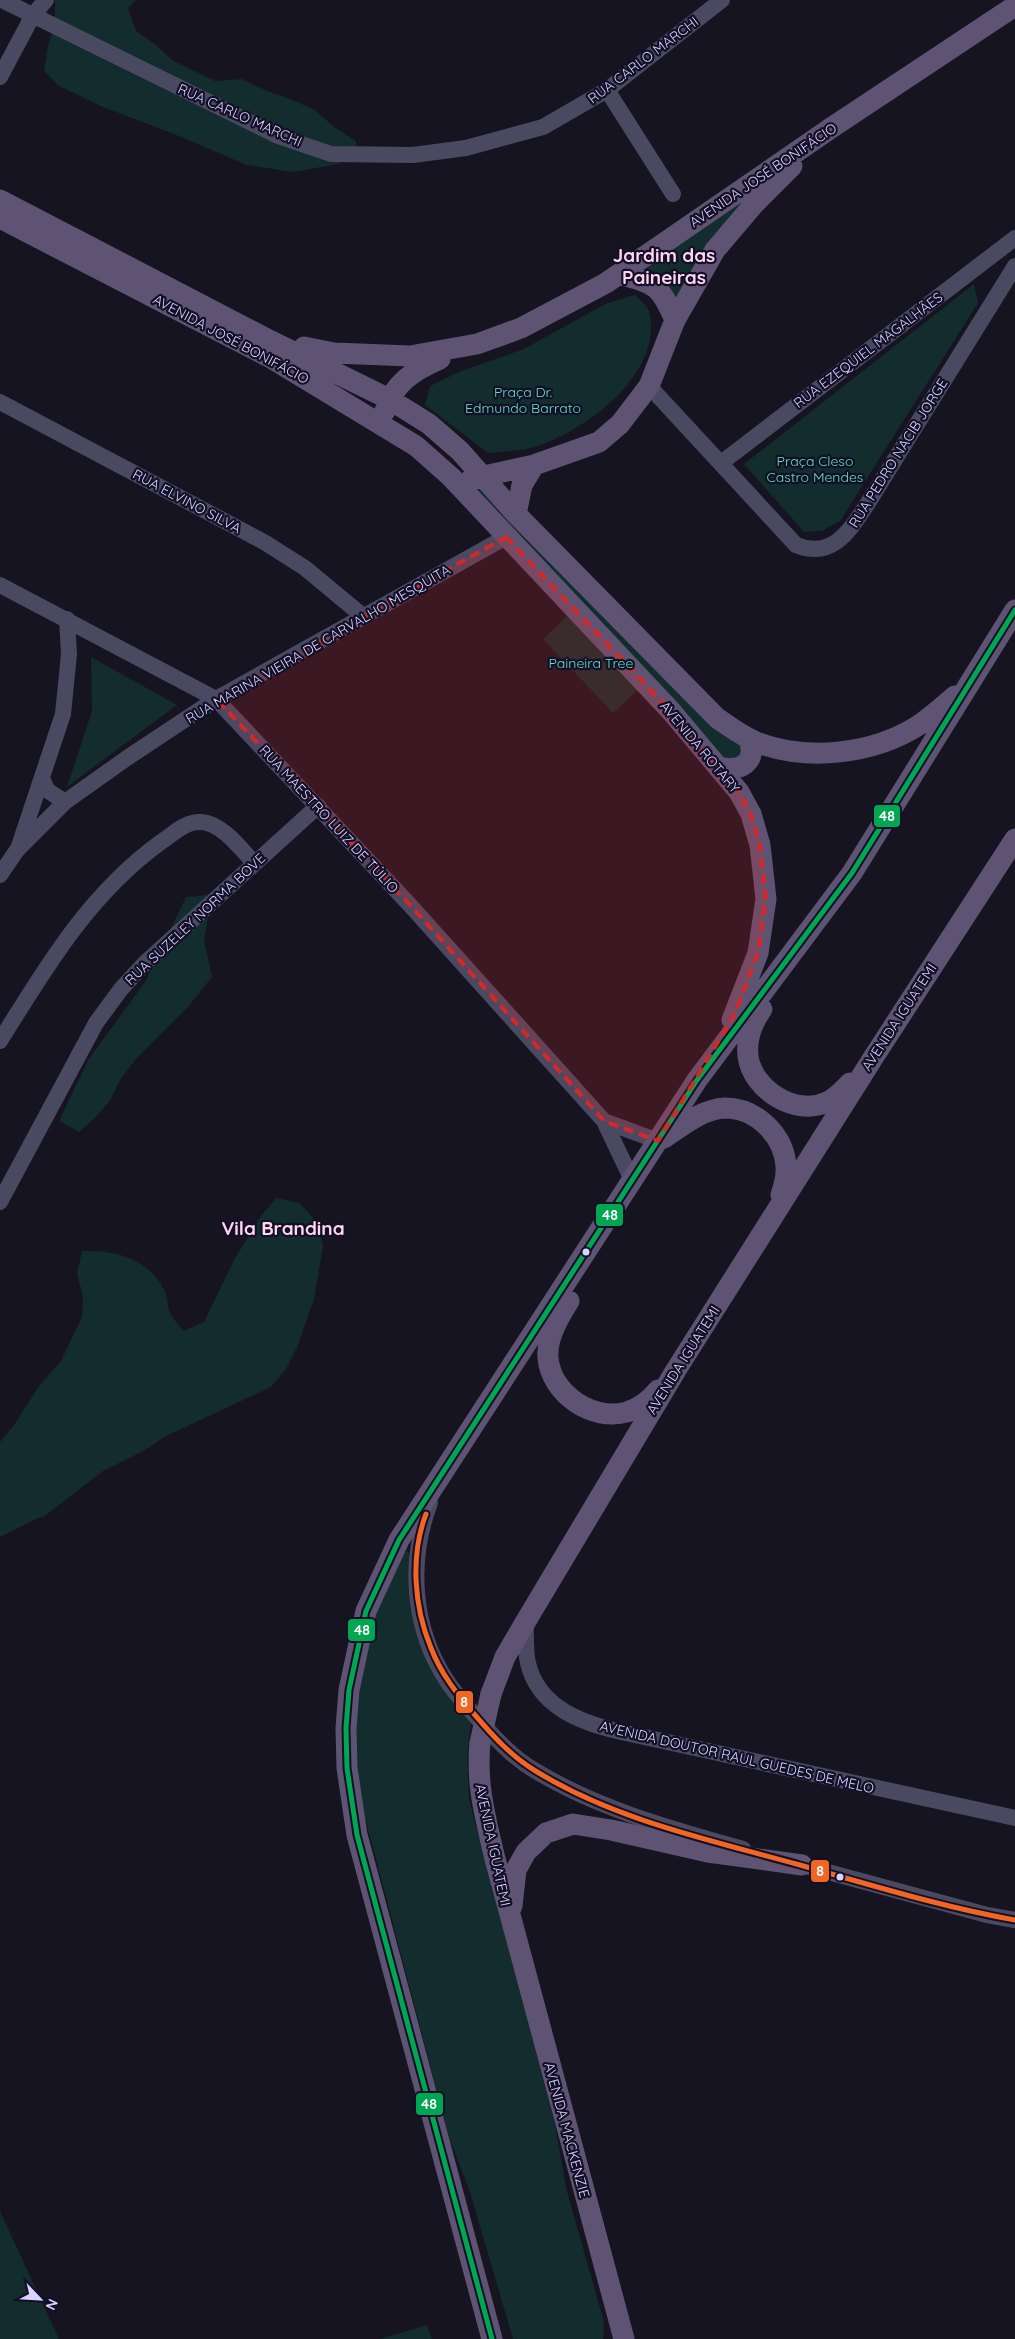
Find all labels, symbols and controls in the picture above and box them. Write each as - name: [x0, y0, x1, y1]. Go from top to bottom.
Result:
- street label: RUA CARLO MARCHI: [584, 12, 702, 108]
- street label: RUA CARLO MARCHI: [175, 80, 305, 150]
- street label: AVENIDA JOSÉ BONIFÁCIO: [686, 119, 840, 231]
- district label: Jardim das Paineiras: [613, 243, 715, 289]
- street label: RUA EZEQUIEL MAGALHÃES: [790, 288, 946, 412]
- street label: AVENIDA JOSÉ BONIFÁCIO: [150, 290, 312, 388]
- street label: RUA PEDRO NACIB JORGE: [845, 375, 951, 531]
- park label: Praça Dr. Edmundo Barrato: [465, 383, 581, 417]
- park label: Praça Cleso Castro Mendes: [767, 452, 863, 486]
- street label: RUA ELVINO SILVA: [130, 465, 244, 537]
- street label: RUA MARINA VIEIRA DE CARVALHO MESQUITA: [182, 560, 454, 728]
- park label: Paineira Tree: [549, 654, 633, 672]
- street label: AVENIDA ROTARY: [656, 697, 744, 797]
- street label: RUA MAESTRO LUIZ DE TÚLIO: [256, 741, 403, 897]
- line badge: 48: [873, 804, 901, 828]
- text: 48: [879, 807, 895, 825]
- street label: RUA SUZELEY NORMA BOVE: [121, 849, 269, 989]
- street label: AVENIDA IGUATEMI: [858, 960, 940, 1074]
- line badge: 48: [595, 1203, 624, 1227]
- text: 48: [602, 1206, 618, 1224]
- district label: Vila Brandina: [221, 1216, 345, 1240]
- unlabelled marker: [581, 1247, 591, 1257]
- street label: AVENIDA IGUATEMI: [642, 1302, 724, 1418]
- line badge: 48: [347, 1618, 376, 1642]
- text: 48: [354, 1621, 370, 1639]
- line badge: 8: [455, 1690, 474, 1714]
- text: 8: [460, 1693, 468, 1711]
- street label: AVENIDA DOUTOR RAUL GUEDES DE MELO: [598, 1717, 876, 1797]
- street label: AVENIDA IGUATEMI: [471, 1782, 515, 1908]
- line badge: 8: [810, 1859, 830, 1883]
- text: 8: [816, 1862, 824, 1880]
- unlabelled marker: [835, 1872, 845, 1882]
- street label: AVENIDA MACKENZIE: [540, 2060, 594, 2200]
- line badge: 48: [415, 2092, 444, 2116]
- text: 48: [421, 2095, 437, 2113]
- north arrow: [15, 2274, 65, 2324]
- text: N: [41, 2296, 62, 2313]

